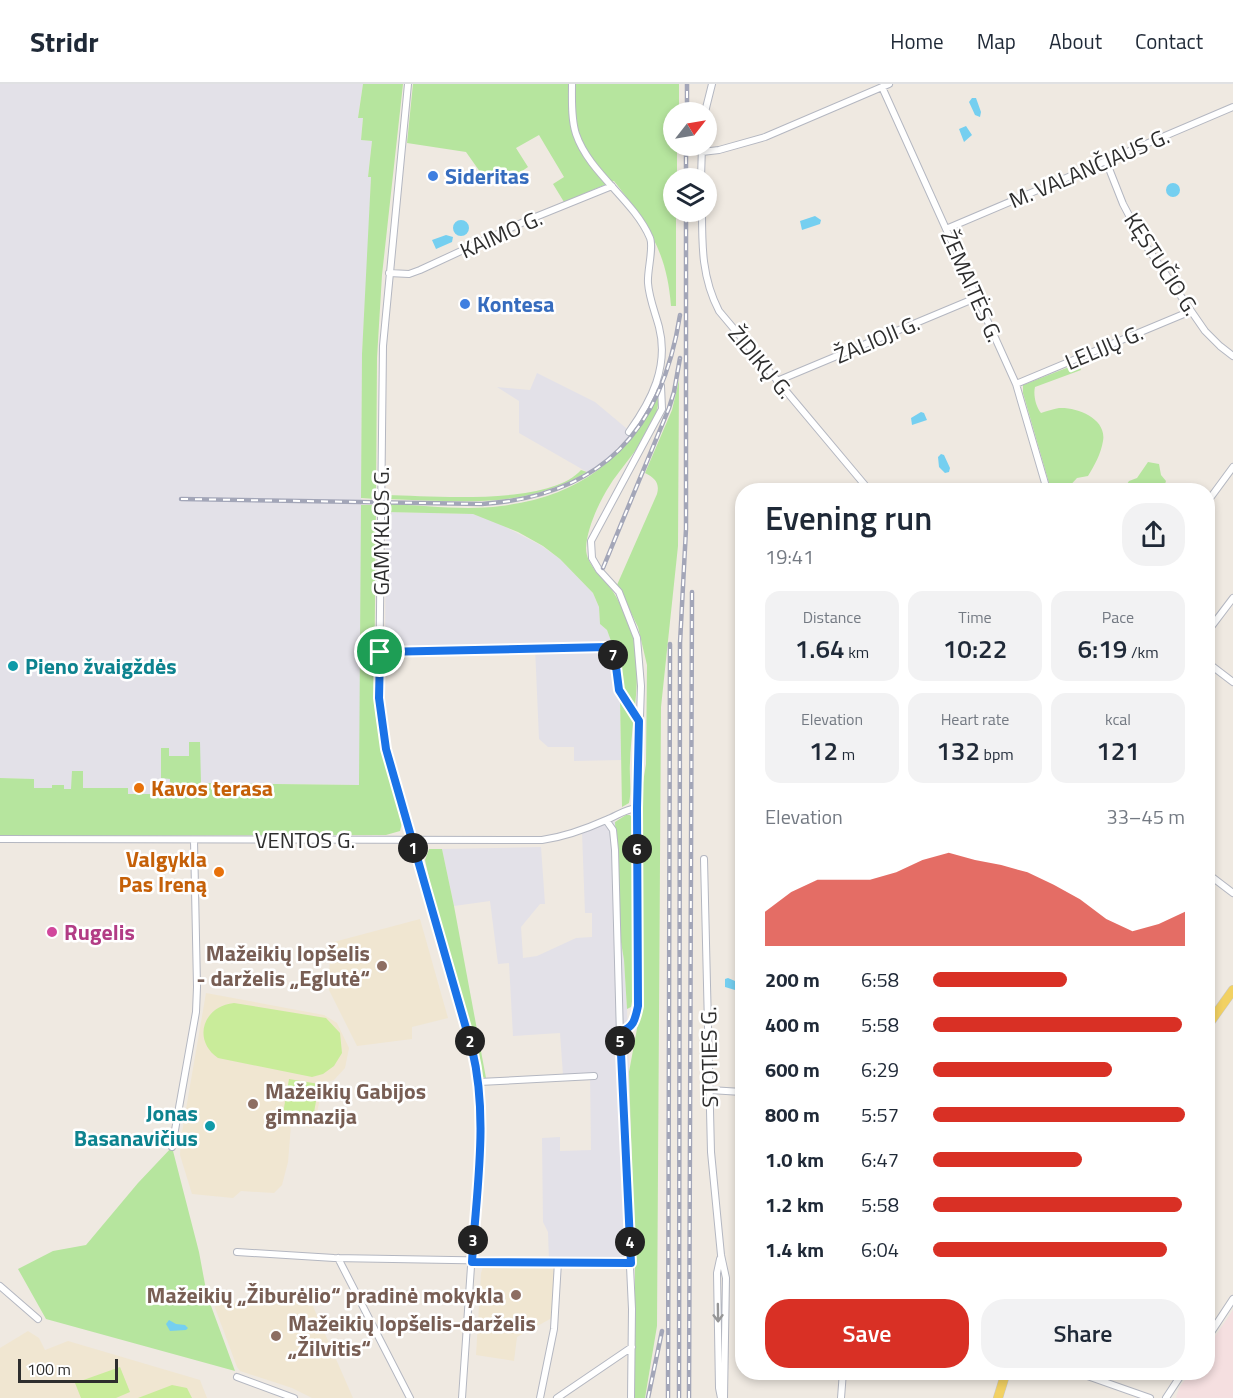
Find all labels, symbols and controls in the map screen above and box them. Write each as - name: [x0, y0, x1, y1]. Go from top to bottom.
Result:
- text: Stridr: [30, 20, 99, 63]
- text: Home: [890, 25, 944, 57]
- text: Map: [977, 25, 1016, 57]
- text: About: [1049, 25, 1102, 57]
- text: Contact: [1135, 25, 1203, 57]
- north arrow: [663, 102, 717, 156]
- map controls: [663, 102, 717, 222]
- street label: M. VALANČIAUS G.: [1003, 119, 1175, 217]
- place label: Sideritas: [445, 159, 529, 193]
- button: layers: [663, 168, 717, 222]
- marker: Sideritas: [426, 169, 440, 183]
- street label: KAIMO G.: [454, 201, 548, 267]
- street label: KĘSTUČIO G.: [1116, 206, 1208, 322]
- street label: ŽEMAITĖS G.: [932, 224, 1012, 348]
- place label: Kontesa: [477, 287, 554, 321]
- marker: Kontesa: [458, 297, 472, 311]
- street label: ŽALIOJI G.: [829, 306, 925, 372]
- street label: LELIJŲ G.: [1060, 315, 1148, 379]
- street label: ŽIDIKŲ G.: [720, 318, 802, 406]
- street label: GAMYKLOS G.: [364, 466, 398, 596]
- text: Evening run: [765, 493, 932, 543]
- button: share: [1122, 503, 1185, 566]
- text: 19:41: [765, 541, 814, 572]
- text: Distance: [803, 605, 861, 629]
- text: Time: [958, 605, 992, 629]
- text: Pace: [1102, 605, 1134, 629]
- pin: [354, 626, 405, 677]
- text: 1.64: [795, 629, 845, 668]
- text: 10:22: [943, 629, 1007, 668]
- text: 6:19: [1077, 629, 1127, 668]
- icon: arrive: [363, 635, 396, 668]
- pin: 7: [598, 640, 628, 670]
- text: km: [845, 640, 869, 664]
- text: /km: [1127, 640, 1159, 664]
- text: 7: [609, 643, 617, 667]
- place label: Pieno žvaigždės: [25, 649, 177, 683]
- marker: Pieno žvaigždės: [6, 659, 20, 673]
- text: Elevation: [801, 707, 863, 731]
- text: Heart rate: [941, 707, 1009, 731]
- text: kcal: [1105, 707, 1131, 731]
- text: 12: [809, 731, 838, 770]
- text: 132: [936, 731, 980, 770]
- text: 121: [1096, 731, 1140, 770]
- text: m: [838, 742, 855, 766]
- text: bpm: [980, 742, 1014, 766]
- place label: Kavos terasa: [151, 771, 273, 805]
- marker: Kavos terasa: [132, 781, 146, 795]
- text: Elevation: [765, 801, 843, 832]
- text: 33–45 m: [1106, 801, 1185, 832]
- street label: VENTOS G.: [255, 823, 355, 857]
- pin: 1: [398, 833, 428, 863]
- pin: 6: [622, 834, 652, 864]
- text: 1: [409, 836, 417, 860]
- text: 6: [633, 837, 641, 861]
- place label: Valgykla Pas Ireną: [119, 842, 207, 901]
- marker: Valgykla Pas Ireną: [212, 865, 226, 879]
- place label: Rugelis: [64, 915, 135, 949]
- marker: Rugelis: [45, 925, 59, 939]
- place label: Mažeikių lopšelis - darželis „Eglutė“: [197, 936, 370, 995]
- marker: Mažeikių lopšelis - darželis „Eglutė“: [375, 959, 389, 973]
- text: 200 m: [765, 964, 820, 995]
- text: 6:58: [861, 964, 899, 995]
- street label: STOTIES G.: [691, 1006, 727, 1108]
- text: 400 m: [765, 1009, 820, 1040]
- text: 5:58: [861, 1009, 899, 1040]
- pin: 2: [455, 1026, 485, 1056]
- pin: 5: [605, 1026, 635, 1056]
- text: 2: [466, 1029, 474, 1053]
- text: 5: [616, 1029, 624, 1053]
- text: 600 m: [765, 1054, 820, 1085]
- text: 6:29: [861, 1054, 899, 1085]
- place label: Mažeikių Gabijos gimnazija: [265, 1074, 426, 1133]
- place label: Jonas Basanavičius: [74, 1096, 198, 1155]
- marker: Mažeikių Gabijos gimnazija: [246, 1097, 260, 1111]
- text: 800 m: [765, 1099, 820, 1130]
- text: 5:57: [861, 1099, 899, 1130]
- marker: Jonas Basanavičius: [203, 1119, 217, 1133]
- text: 1.0 km: [765, 1144, 824, 1175]
- text: 6:47: [861, 1144, 899, 1175]
- text: 1.2 km: [765, 1189, 824, 1220]
- text: 5:58: [861, 1189, 899, 1220]
- pin: 3: [458, 1225, 488, 1255]
- pin: 4: [615, 1227, 645, 1257]
- text: 3: [469, 1228, 477, 1252]
- text: 4: [626, 1230, 634, 1254]
- text: 1.4 km: [765, 1234, 824, 1265]
- text: 6:04: [861, 1234, 899, 1265]
- place label: Mažeikių „Žiburėlio“ pradinė mokykla: [147, 1278, 504, 1312]
- marker: Mažeikių „Žiburėlio“ pradinė mokykla: [509, 1288, 523, 1302]
- button: Save: [765, 1299, 969, 1368]
- button: Share: [981, 1299, 1185, 1368]
- one-way arrow: [712, 1303, 724, 1323]
- place label: Mažeikių lopšelis-darželis „Žilvitis“: [287, 1306, 536, 1365]
- marker: Mažeikių lopšelis-darželis „Žilvitis“: [269, 1329, 283, 1343]
- scale bar: [18, 1356, 118, 1384]
- text: 100 m: [27, 1357, 71, 1381]

